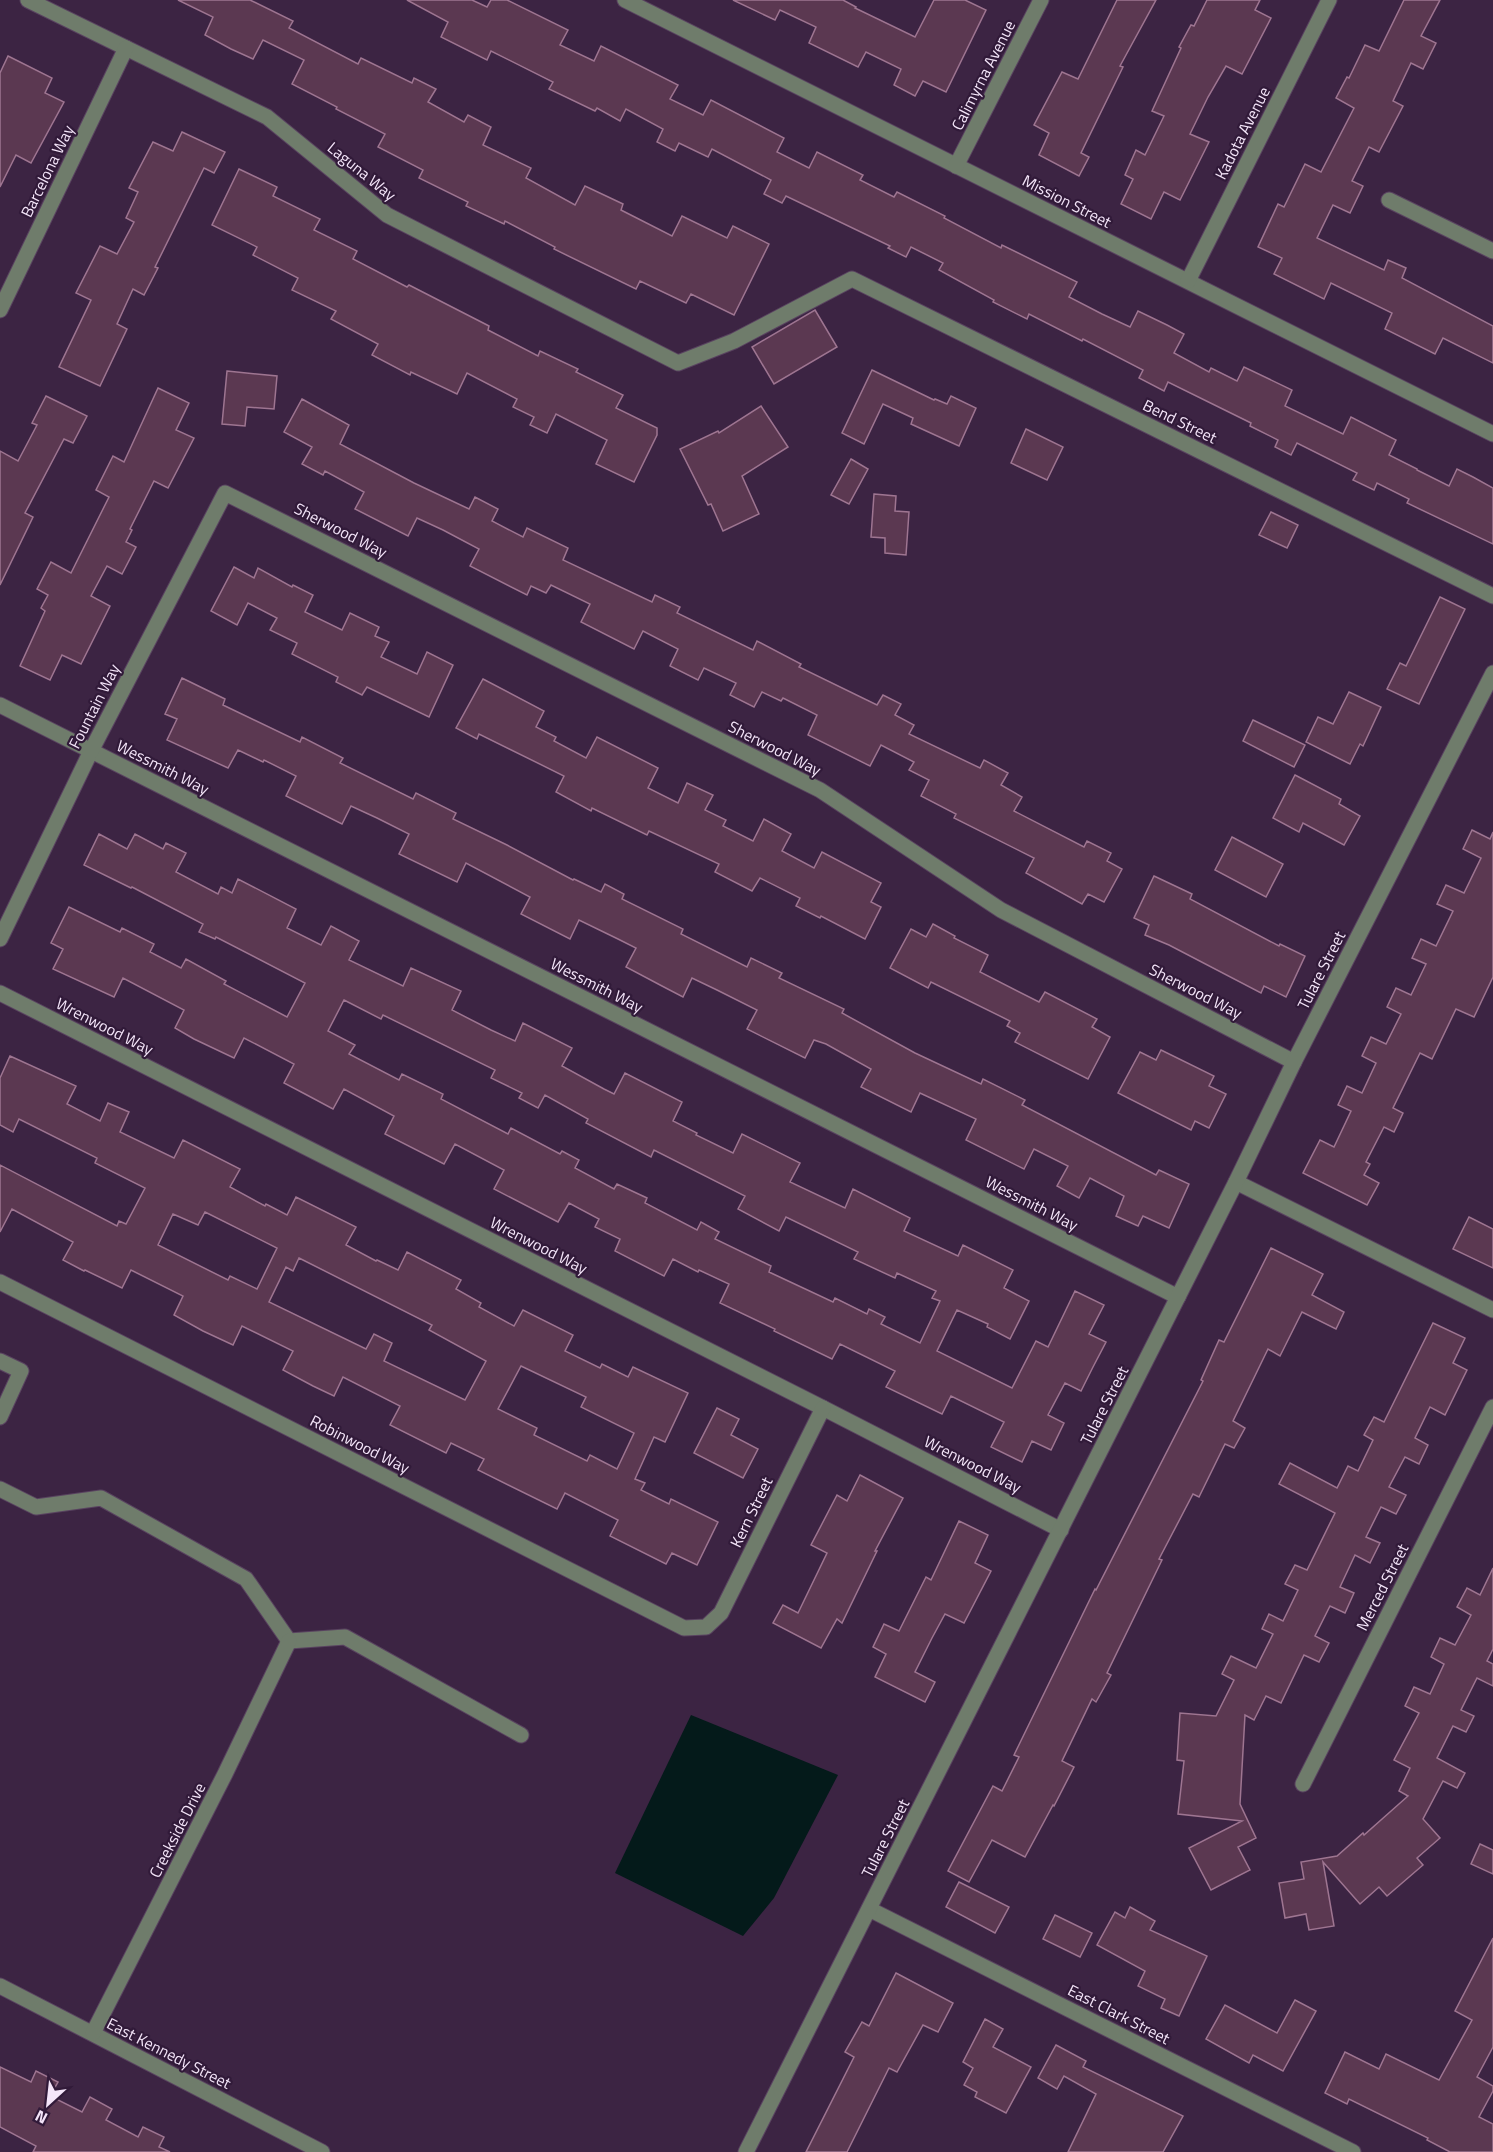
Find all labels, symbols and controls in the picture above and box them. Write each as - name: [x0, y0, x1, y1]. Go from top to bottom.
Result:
- street label: Calimyrna Avenue: [945, 16, 1021, 134]
- street label: Kadota Avenue: [1208, 82, 1276, 184]
- street label: Barcelona Way: [14, 121, 80, 221]
- street label: Laguna Way: [323, 136, 402, 206]
- street label: Mission Street: [1018, 168, 1116, 234]
- street label: Bend Street: [1139, 393, 1221, 449]
- street label: Sherwood Way: [290, 496, 392, 564]
- street label: Fountain Way: [62, 659, 126, 753]
- street label: Sherwood Way: [724, 714, 826, 782]
- street label: Wessmith Way: [113, 733, 214, 801]
- street label: Tulare Street: [1291, 926, 1351, 1014]
- street label: Wessmith Way: [547, 951, 648, 1019]
- street label: Sherwood Way: [1145, 957, 1247, 1025]
- street label: Wrenwood Way: [52, 991, 158, 1061]
- street label: Wessmith Way: [982, 1169, 1083, 1237]
- street label: Wrenwood Way: [486, 1210, 592, 1280]
- street label: Tulare Street: [1074, 1361, 1134, 1449]
- street label: Robinwood Way: [306, 1409, 414, 1480]
- street label: Wrenwood Way: [920, 1429, 1026, 1499]
- street label: Kern Street: [724, 1472, 779, 1551]
- street label: Merced Street: [1350, 1539, 1414, 1635]
- street label: Creekside Drive: [143, 1778, 211, 1882]
- street label: Tulare Street: [855, 1794, 915, 1882]
- street label: East Clark Street: [1064, 1978, 1175, 2050]
- street label: East Kennedy Street: [103, 2011, 236, 2095]
- north arrow: [18, 2074, 78, 2134]
- text: N: [31, 2104, 52, 2131]

